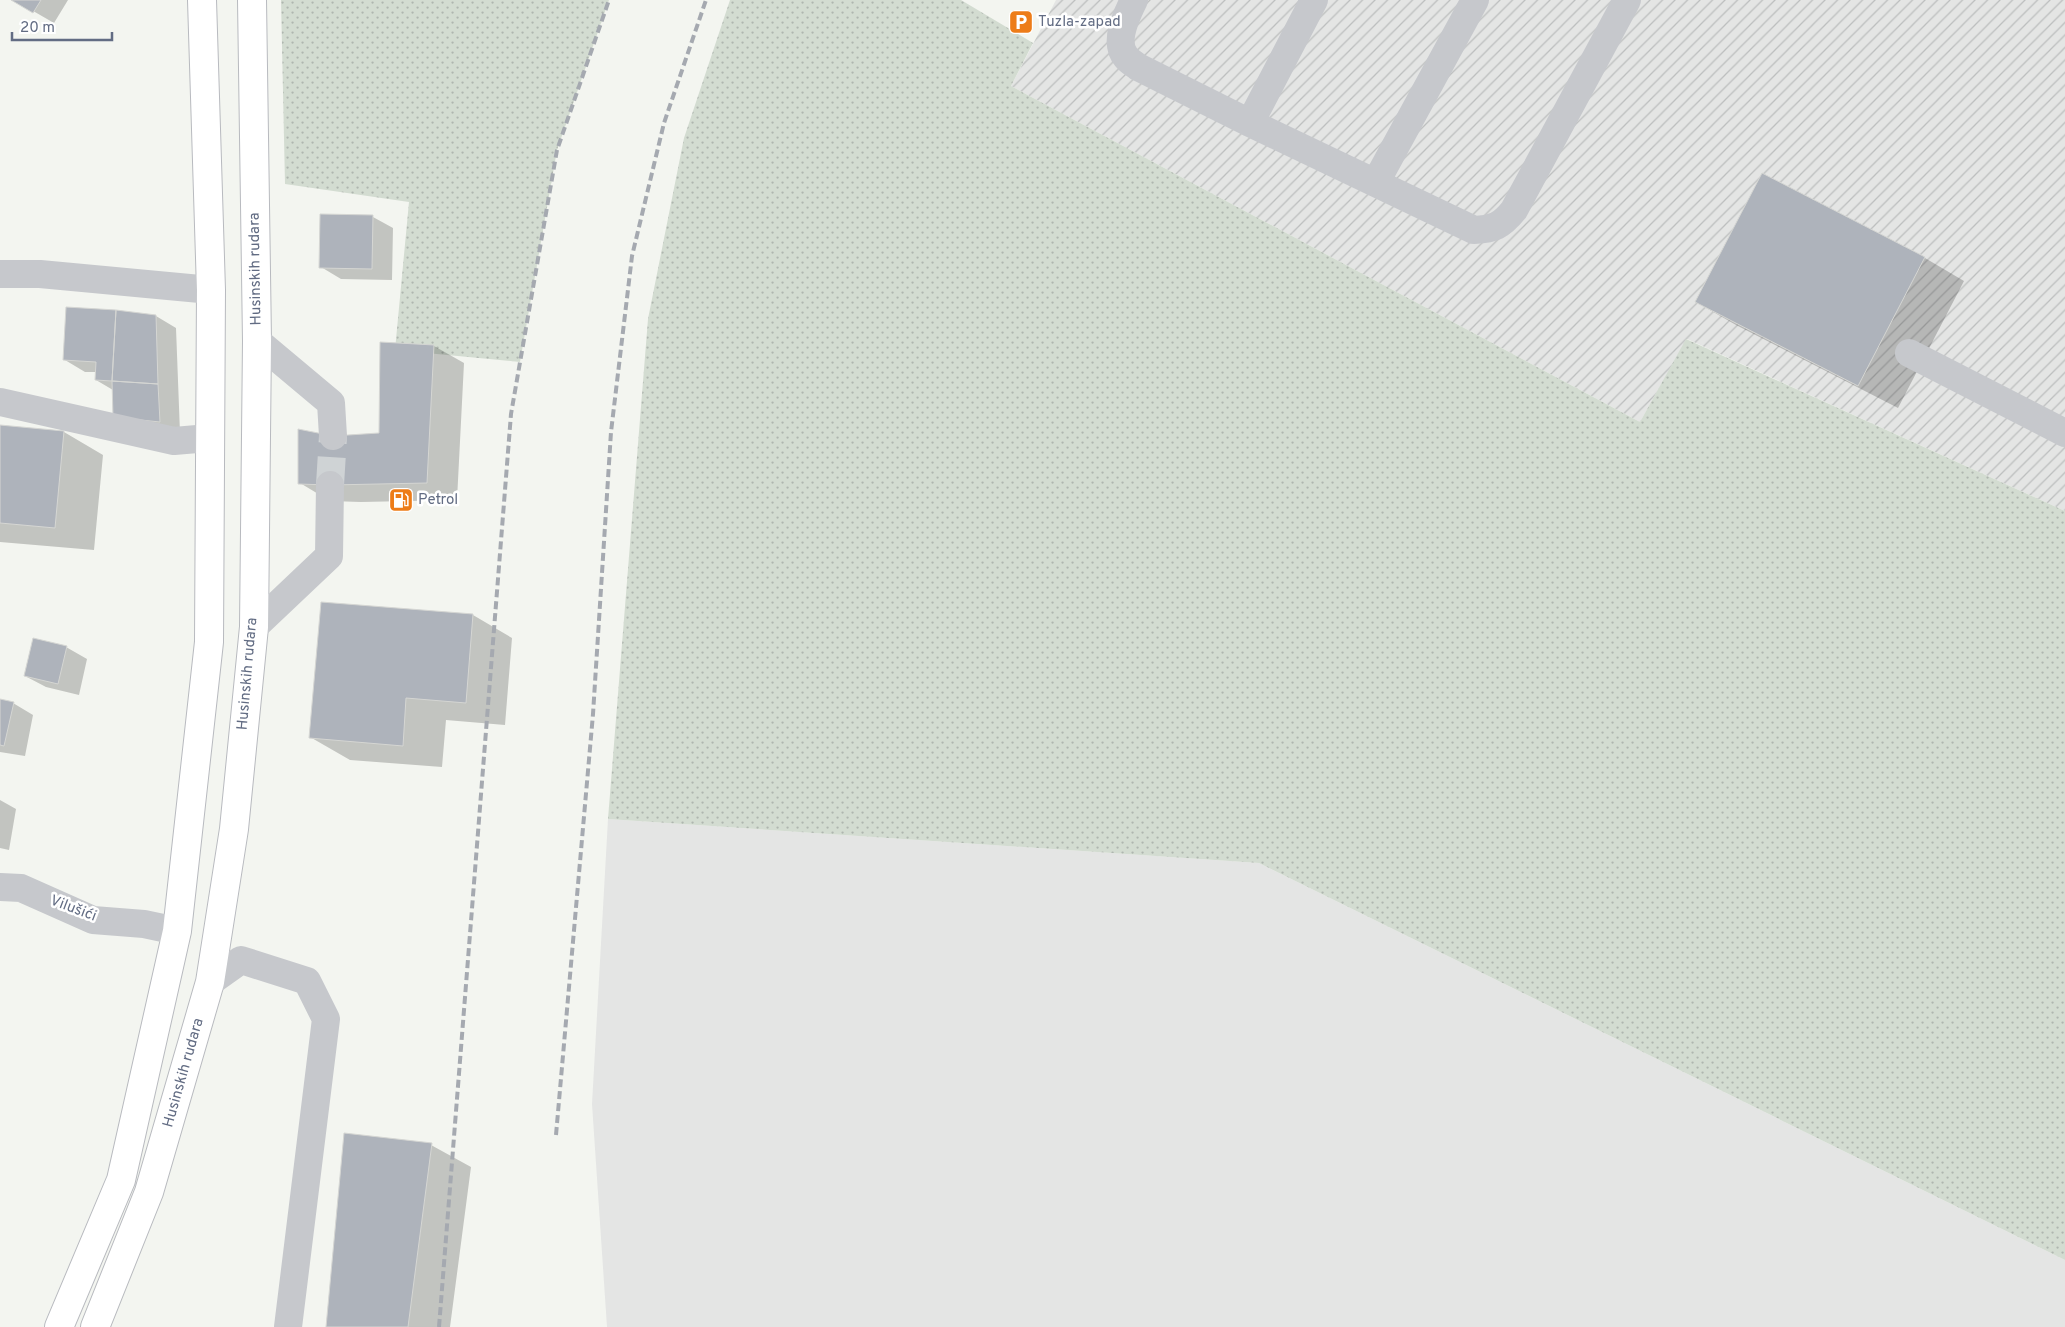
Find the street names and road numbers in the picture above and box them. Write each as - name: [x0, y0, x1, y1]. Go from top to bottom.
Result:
- street label: Husinskih rudara: [246, 212, 266, 326]
- street label: Husinskih rudara: [234, 617, 262, 731]
- street label: Vilušići: [47, 892, 99, 926]
- street label: Husinskih rudara: [159, 1016, 209, 1130]

